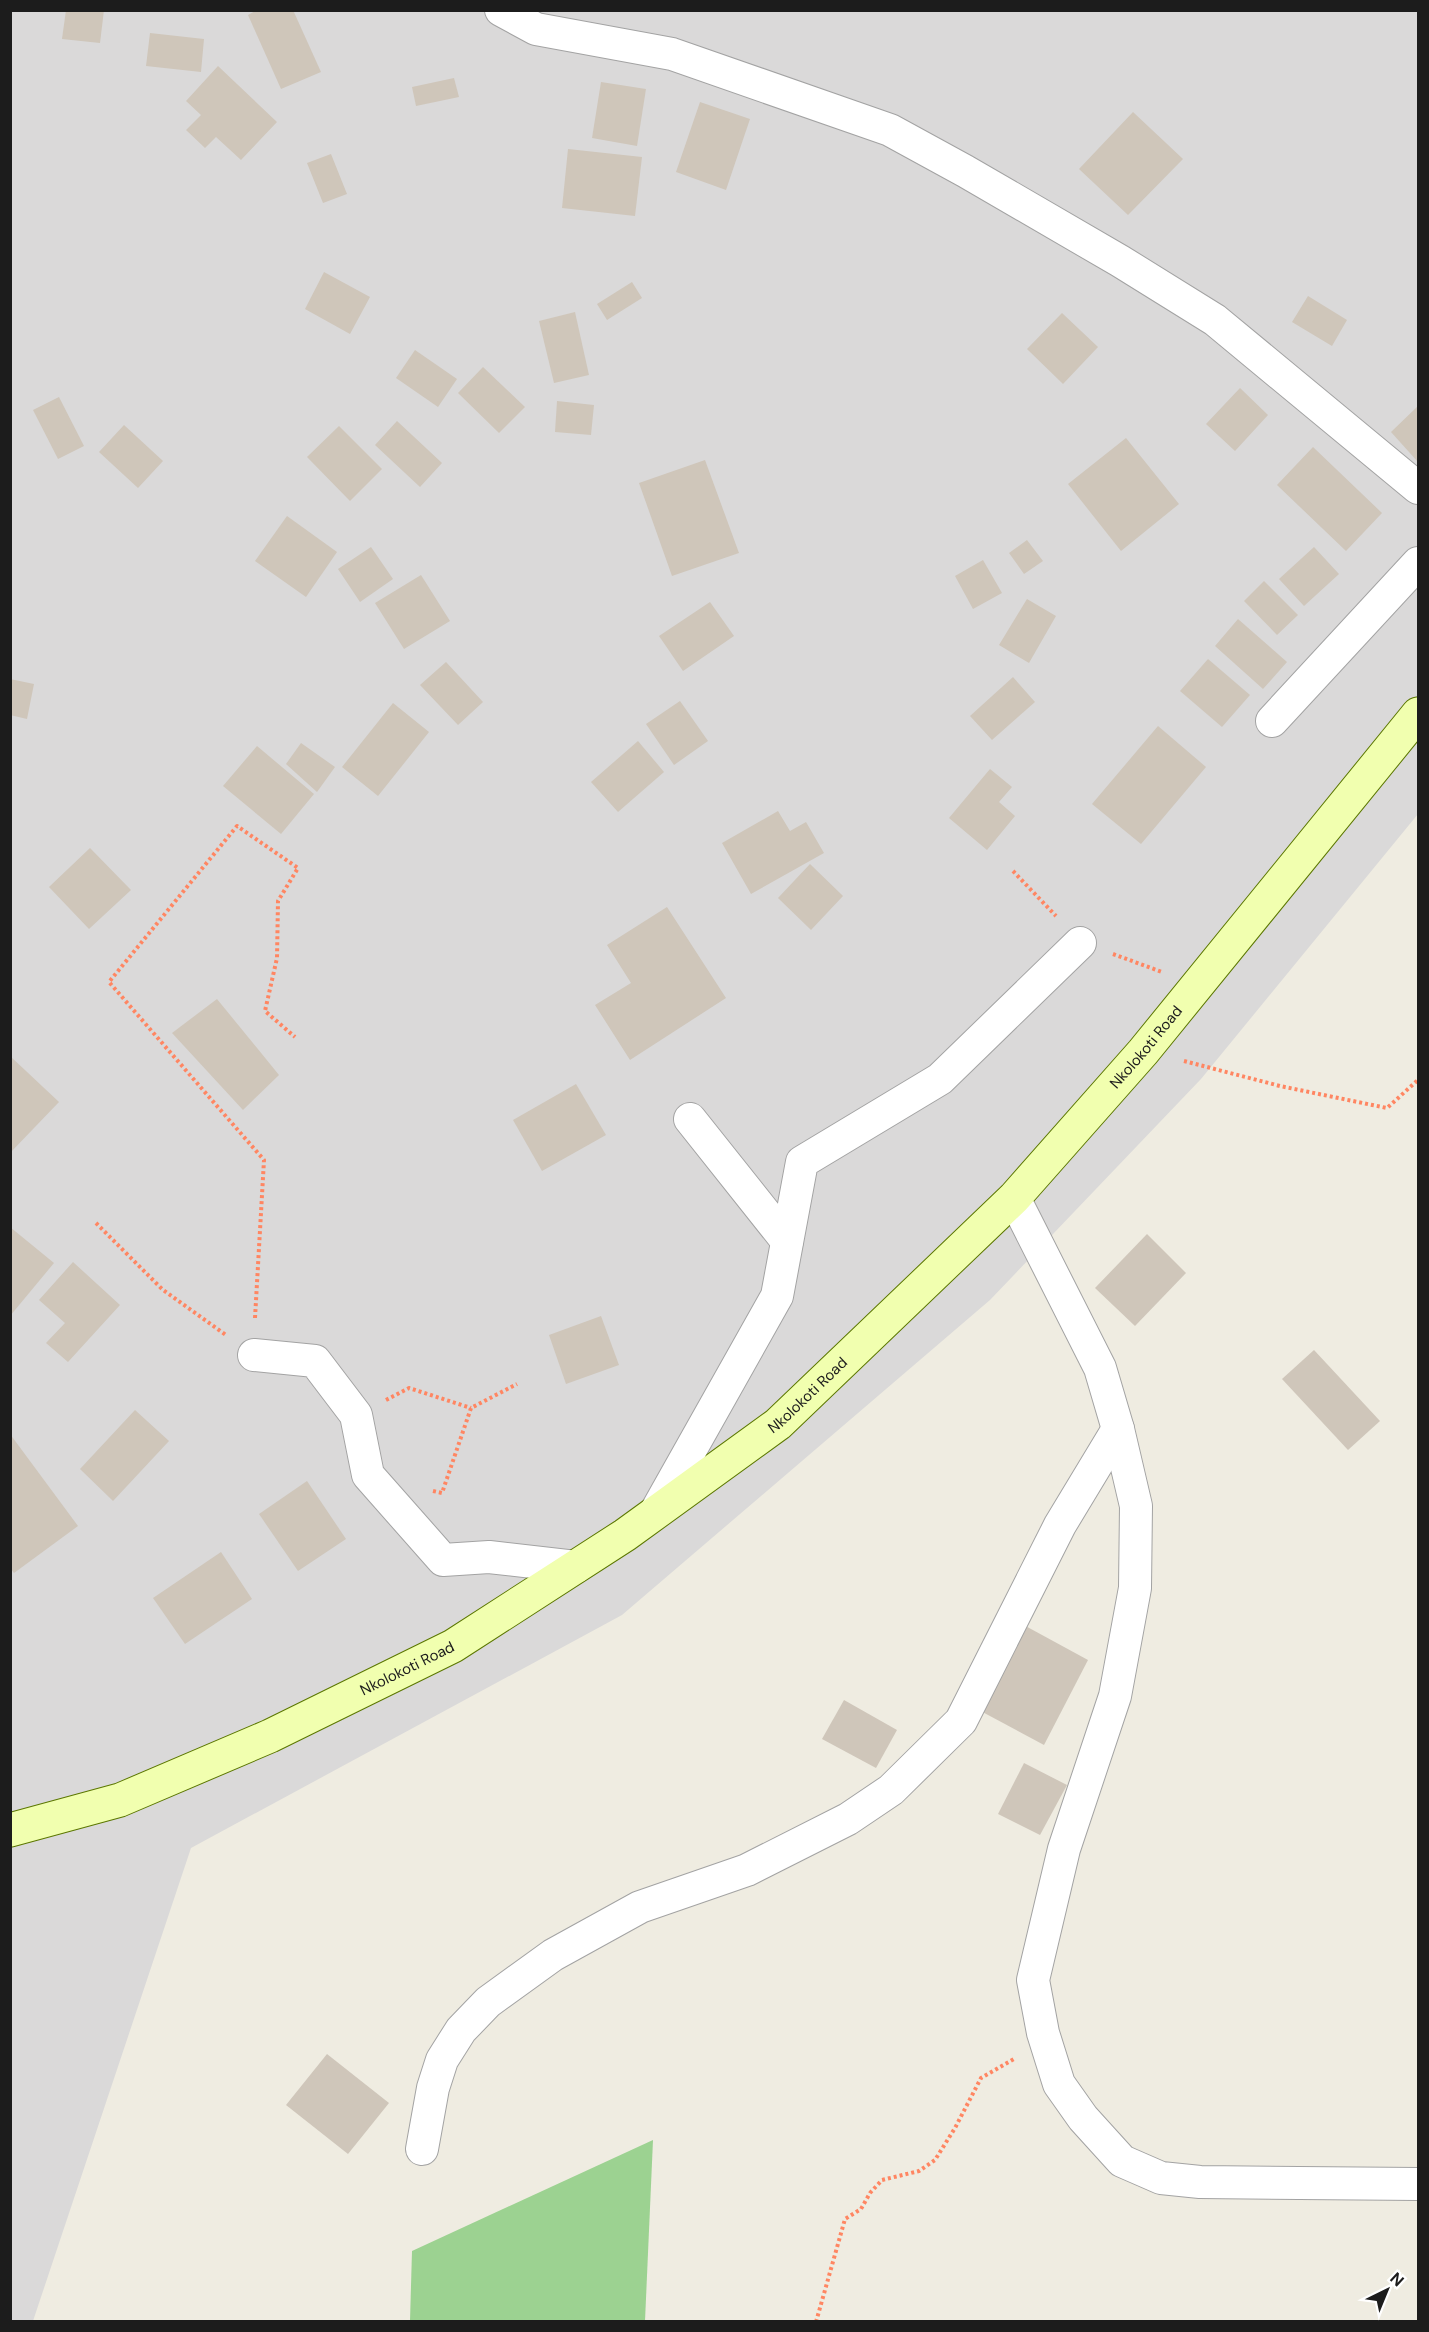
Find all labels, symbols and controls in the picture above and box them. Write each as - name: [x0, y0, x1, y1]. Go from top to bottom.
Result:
- street label: Nkolokoti Road: [1105, 1001, 1187, 1093]
- street label: Nkolokoti Road: [764, 1353, 852, 1438]
- street label: Nkolokoti Road: [357, 1637, 458, 1700]
- north arrow: [1357, 2260, 1417, 2320]
- text: N: [1385, 2268, 1408, 2291]

